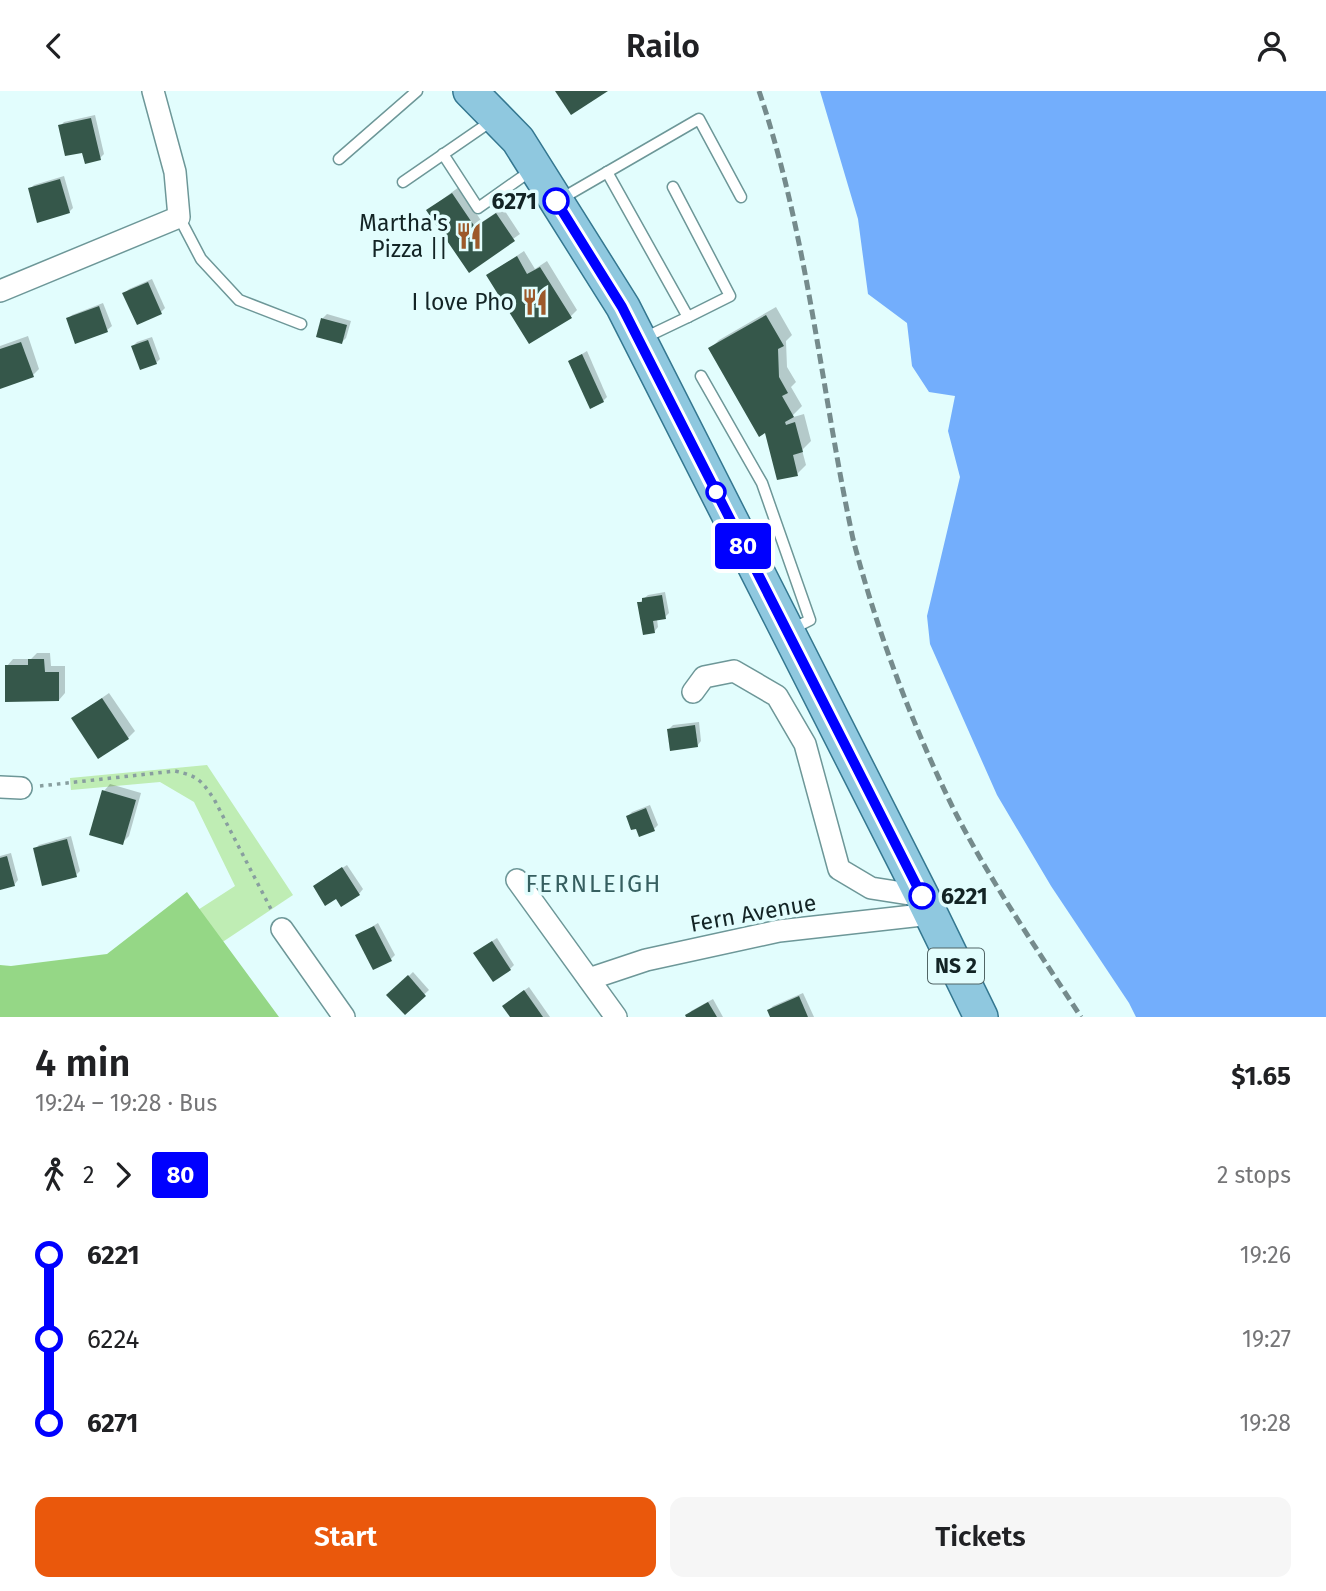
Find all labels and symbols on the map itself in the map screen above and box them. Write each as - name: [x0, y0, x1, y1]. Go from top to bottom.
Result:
- place label: 6271: [492, 187, 537, 215]
- marker: 6271: [543, 188, 569, 214]
- place label: Martha's Pizza ||: [359, 209, 448, 263]
- restaurant icon: Martha's Pizza ||: [454, 221, 484, 251]
- restaurant icon: I love Pho: [520, 287, 550, 317]
- place label: I love Pho: [411, 288, 514, 316]
- unlabelled marker: [706, 482, 726, 502]
- line badge: 80: [712, 523, 774, 569]
- district label: FERNLEIGH: [526, 870, 662, 898]
- place label: 6221: [941, 882, 988, 910]
- marker: 6221: [909, 883, 935, 909]
- street label: Fern Avenue: [688, 888, 818, 938]
- road number: NS 2: [928, 949, 984, 983]

